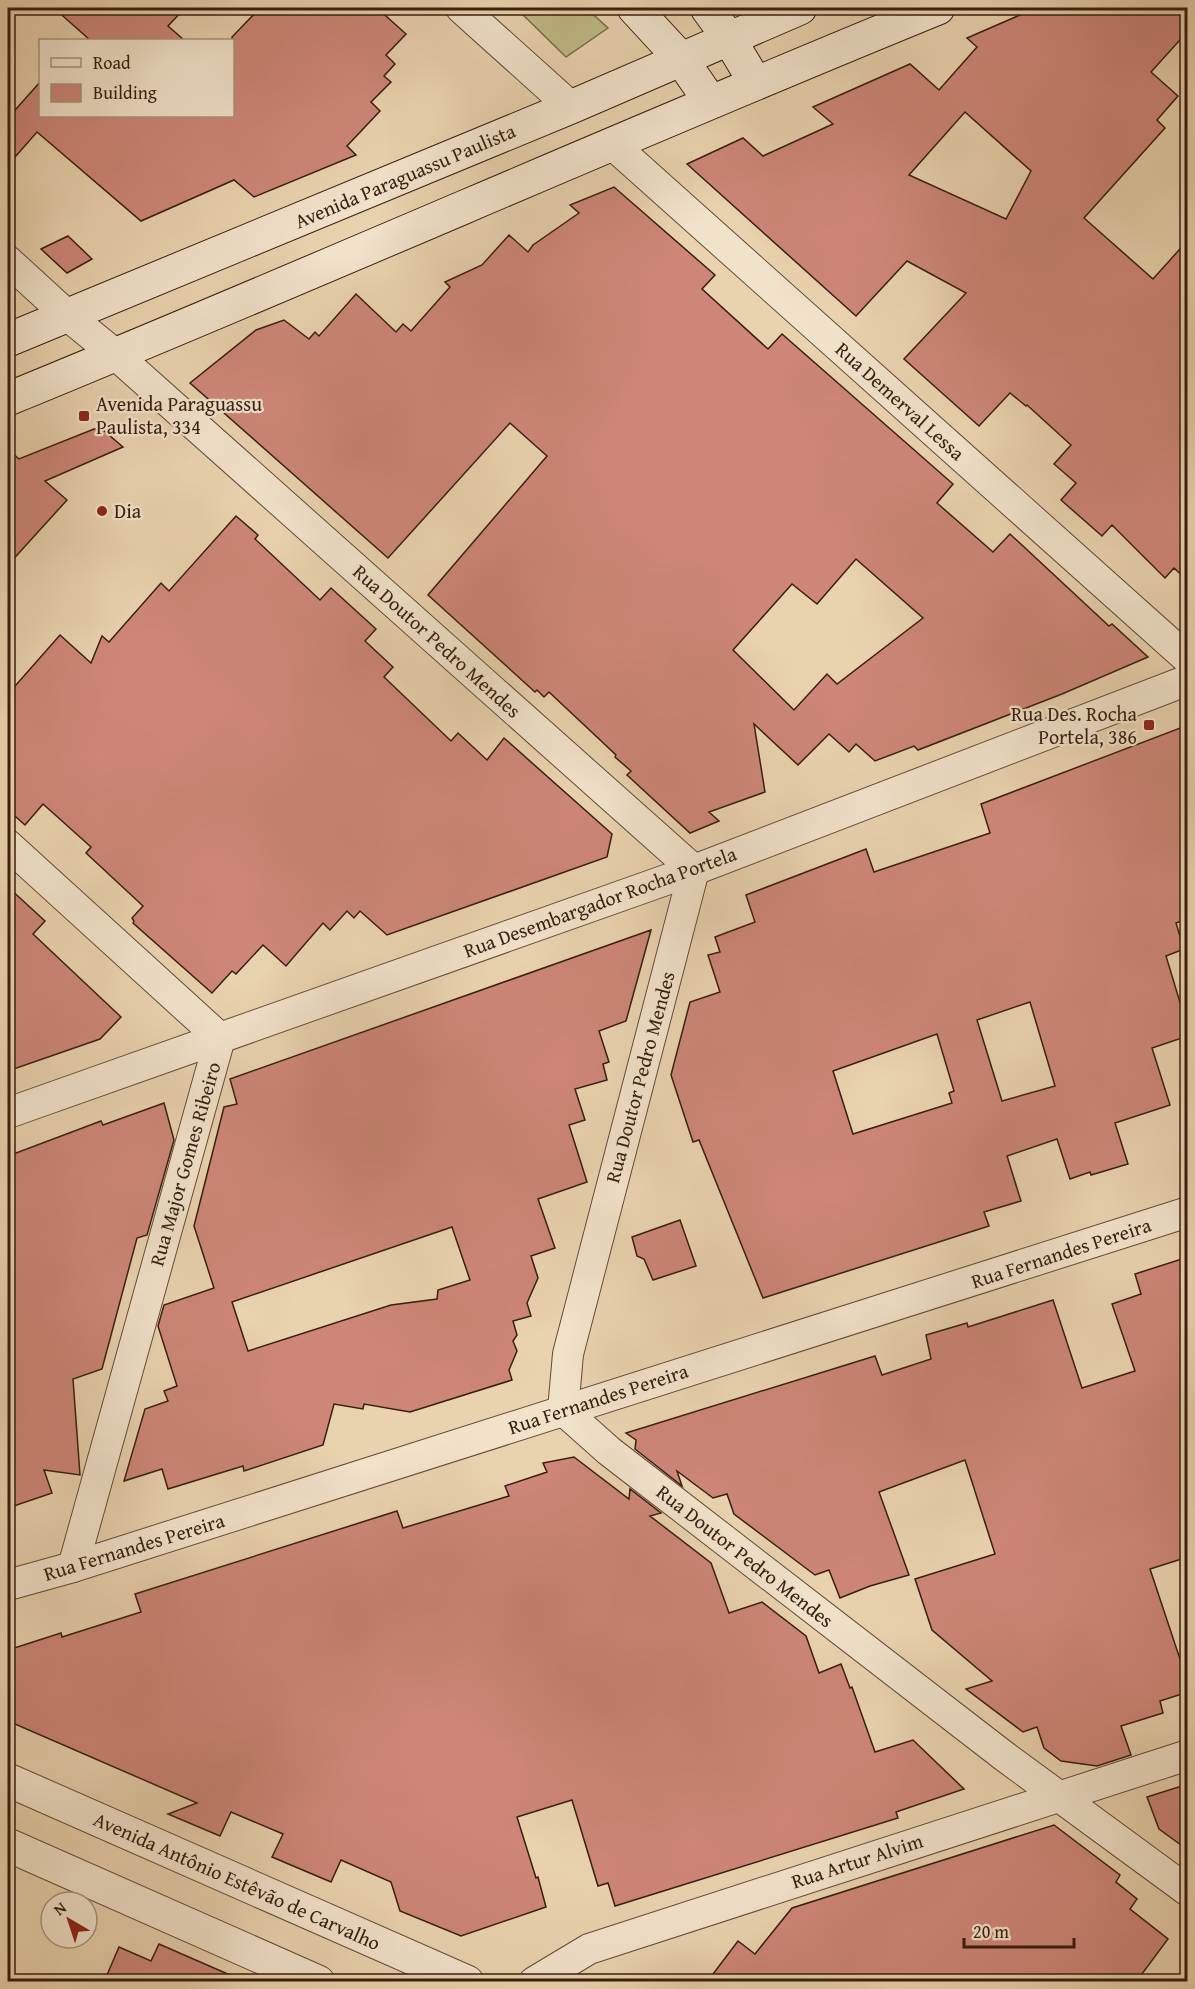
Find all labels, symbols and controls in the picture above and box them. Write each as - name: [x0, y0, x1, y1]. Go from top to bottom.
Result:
- legend: [39, 39, 234, 117]
- text: Road: [93, 49, 131, 76]
- text: Building: [93, 79, 157, 106]
- street label: Avenida Paraguassu Paulista: [290, 116, 520, 235]
- street label: Rua Demerval Lessa: [829, 335, 972, 467]
- place label: Avenida Paraguassu Paulista, 334: [96, 389, 262, 441]
- marker: Avenida Paraguassu Paulista, 334: [77, 409, 91, 423]
- place label: Dia: [114, 496, 142, 525]
- marker: Dia: [95, 504, 109, 518]
- street label: Rua Doutor Pedro Mendes: [347, 557, 528, 724]
- place label: Rua Des. Rocha Portela, 386: [1011, 699, 1138, 751]
- marker: Rua Des. Rocha Portela, 386: [1142, 718, 1156, 732]
- street label: Rua Desembargador Rocha Portela: [459, 838, 741, 964]
- street label: Rua Doutor Pedro Mendes: [597, 968, 682, 1186]
- street label: Rua Major Gomes Ribeiro: [142, 1058, 228, 1269]
- street label: Rua Fernandes Pereira: [967, 1210, 1155, 1295]
- street label: Rua Fernandes Pereira: [504, 1356, 692, 1441]
- street label: Rua Doutor Pedro Mendes: [651, 1477, 840, 1634]
- street label: Rua Fernandes Pereira: [40, 1505, 228, 1588]
- street label: Avenida Antônio Estêvão de Carvalho: [89, 1804, 385, 1957]
- street label: Rua Artur Alvim: [787, 1825, 927, 1895]
- north arrow: [39, 1890, 99, 1950]
- text: N: [48, 1895, 72, 1921]
- scale bar: [964, 1911, 1074, 1949]
- text: 20 m: [973, 1918, 1009, 1945]

